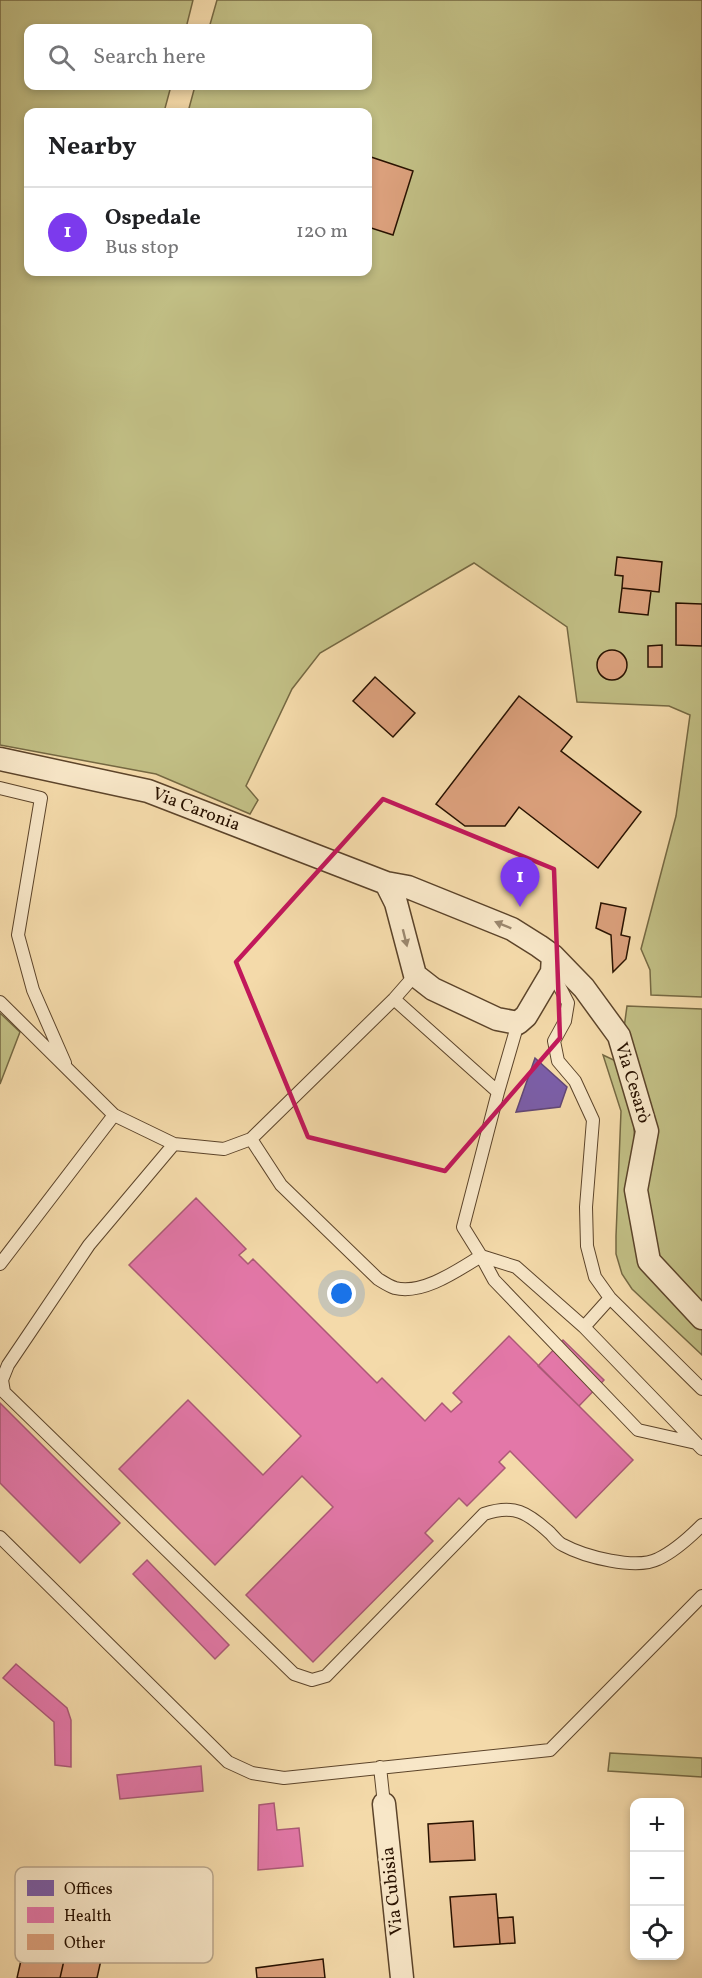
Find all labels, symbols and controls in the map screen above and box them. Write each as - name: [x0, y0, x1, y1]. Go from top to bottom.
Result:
- search box: [24, 24, 372, 90]
- icon: search: [45, 41, 78, 74]
- text: Search here: [93, 42, 206, 73]
- text: Nearby: [48, 129, 137, 165]
- text: Ospedale: [105, 203, 201, 234]
- text: 1: [63, 218, 72, 246]
- text: 120 m: [296, 218, 348, 246]
- text: Bus stop: [105, 234, 179, 262]
- street label: Via Caronia: [148, 782, 244, 838]
- pin: 1: [500, 858, 540, 907]
- one-way arrow: [494, 920, 512, 929]
- one-way arrow: [401, 928, 411, 947]
- street label: Via Cesarò: [608, 1039, 656, 1127]
- your location: [327, 1279, 356, 1308]
- map controls: [630, 1798, 684, 1960]
- button: +: [630, 1798, 684, 1852]
- street label: Via Cubisia: [376, 1846, 410, 1936]
- button: −: [630, 1852, 684, 1906]
- legend: [15, 1867, 213, 1963]
- text: Offices: [64, 1879, 113, 1901]
- text: Health: [64, 1906, 112, 1928]
- button: locate: [630, 1906, 684, 1960]
- text: Other: [64, 1933, 105, 1955]

